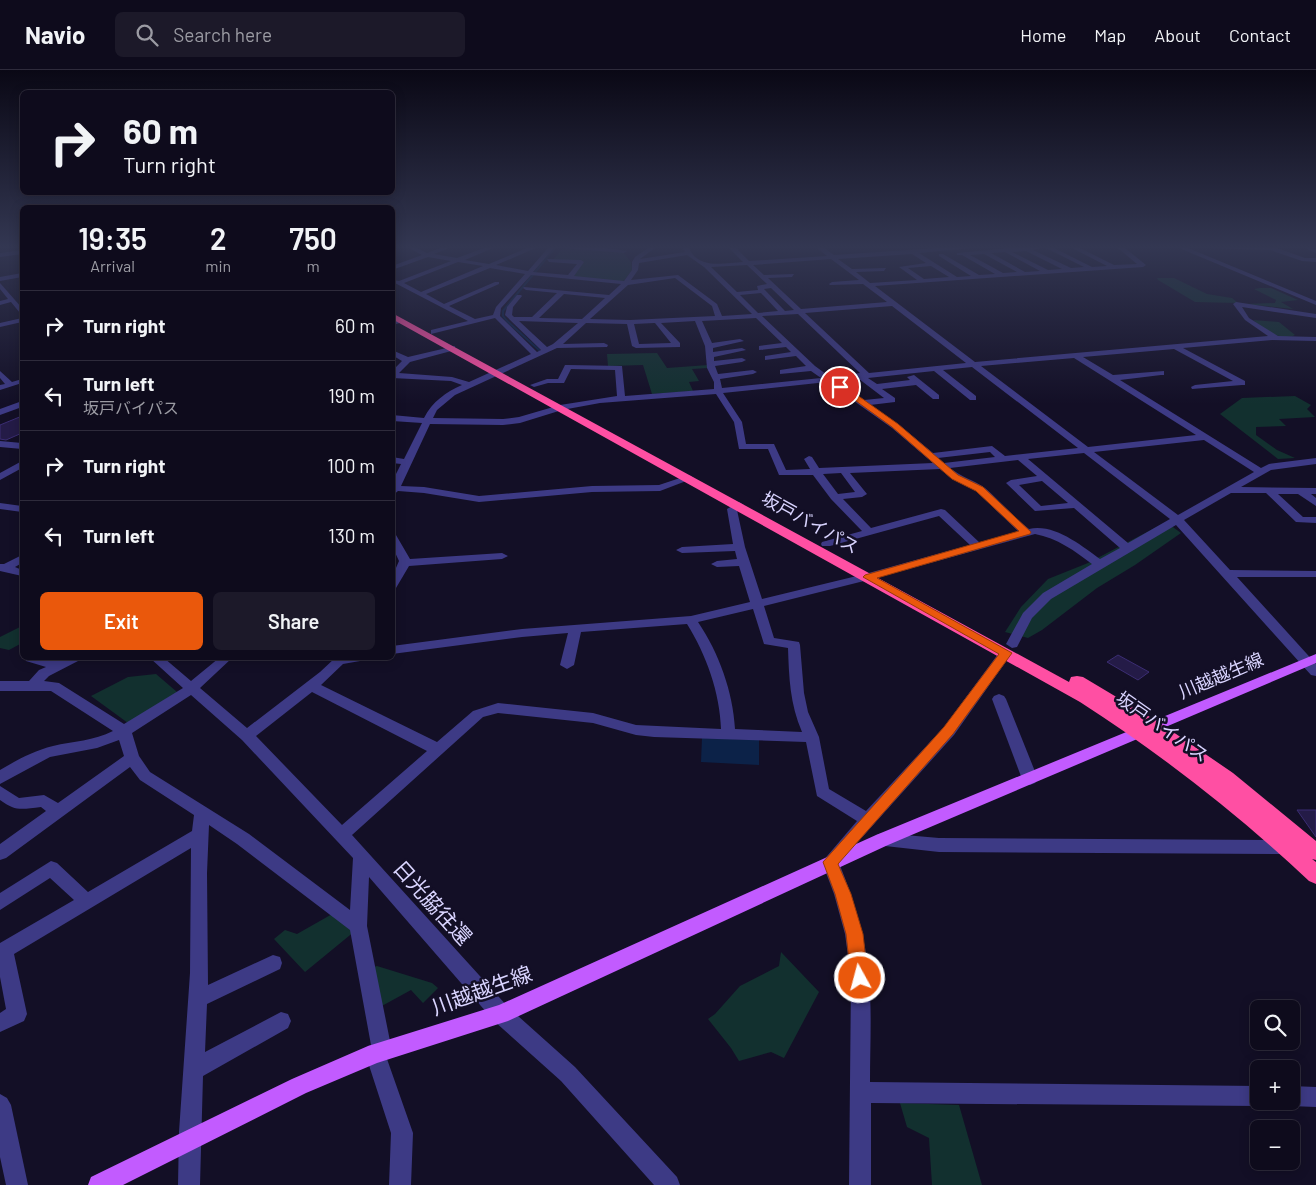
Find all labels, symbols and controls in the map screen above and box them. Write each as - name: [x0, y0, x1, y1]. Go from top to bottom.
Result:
- search box: [115, 12, 465, 57]
- text: Navio: [25, 20, 85, 49]
- icon: search: [133, 21, 161, 49]
- text: Search here: [173, 23, 272, 46]
- text: Home: [1020, 24, 1066, 46]
- text: Map: [1094, 24, 1126, 46]
- text: About: [1154, 24, 1201, 46]
- text: Contact: [1229, 24, 1291, 46]
- text: 60 m: [123, 109, 198, 151]
- icon: right: [40, 110, 105, 175]
- text: Turn right: [123, 151, 216, 177]
- text: 19:35: [78, 220, 147, 256]
- text: 2: [210, 220, 226, 256]
- text: 750: [289, 220, 337, 256]
- text: Arrival: [90, 256, 135, 275]
- text: min: [205, 256, 231, 275]
- text: m: [306, 256, 320, 275]
- icon: right: [40, 312, 68, 340]
- text: Turn right: [83, 314, 165, 337]
- text: 60 m: [335, 314, 375, 337]
- pin: [819, 366, 861, 408]
- text: Turn left: [83, 372, 154, 395]
- icon: arrive: [826, 373, 854, 401]
- icon: left: [40, 382, 68, 410]
- text: 190 m: [328, 384, 375, 407]
- text: 坂戸バイパス: [83, 398, 179, 417]
- icon: right: [40, 452, 68, 480]
- text: Turn right: [83, 454, 165, 477]
- text: 100 m: [327, 454, 375, 477]
- street label: 坂戸バイパス: [758, 486, 863, 558]
- icon: left: [40, 522, 68, 550]
- text: Turn left: [83, 524, 154, 547]
- text: 130 m: [328, 524, 375, 547]
- button: Exit: [40, 592, 203, 650]
- button: Share: [213, 592, 375, 650]
- street label: 川越越生線: [1175, 647, 1266, 703]
- street label: 坂戸バイパス: [1112, 686, 1213, 766]
- street label: 日光脇往還: [389, 855, 478, 949]
- position arrow: [833, 951, 885, 1003]
- street label: 川越越生線: [428, 960, 535, 1019]
- map controls: [1250, 1000, 1300, 1170]
- button: search: [1250, 1000, 1300, 1050]
- button: +: [1250, 1060, 1300, 1110]
- button: −: [1250, 1120, 1300, 1170]

